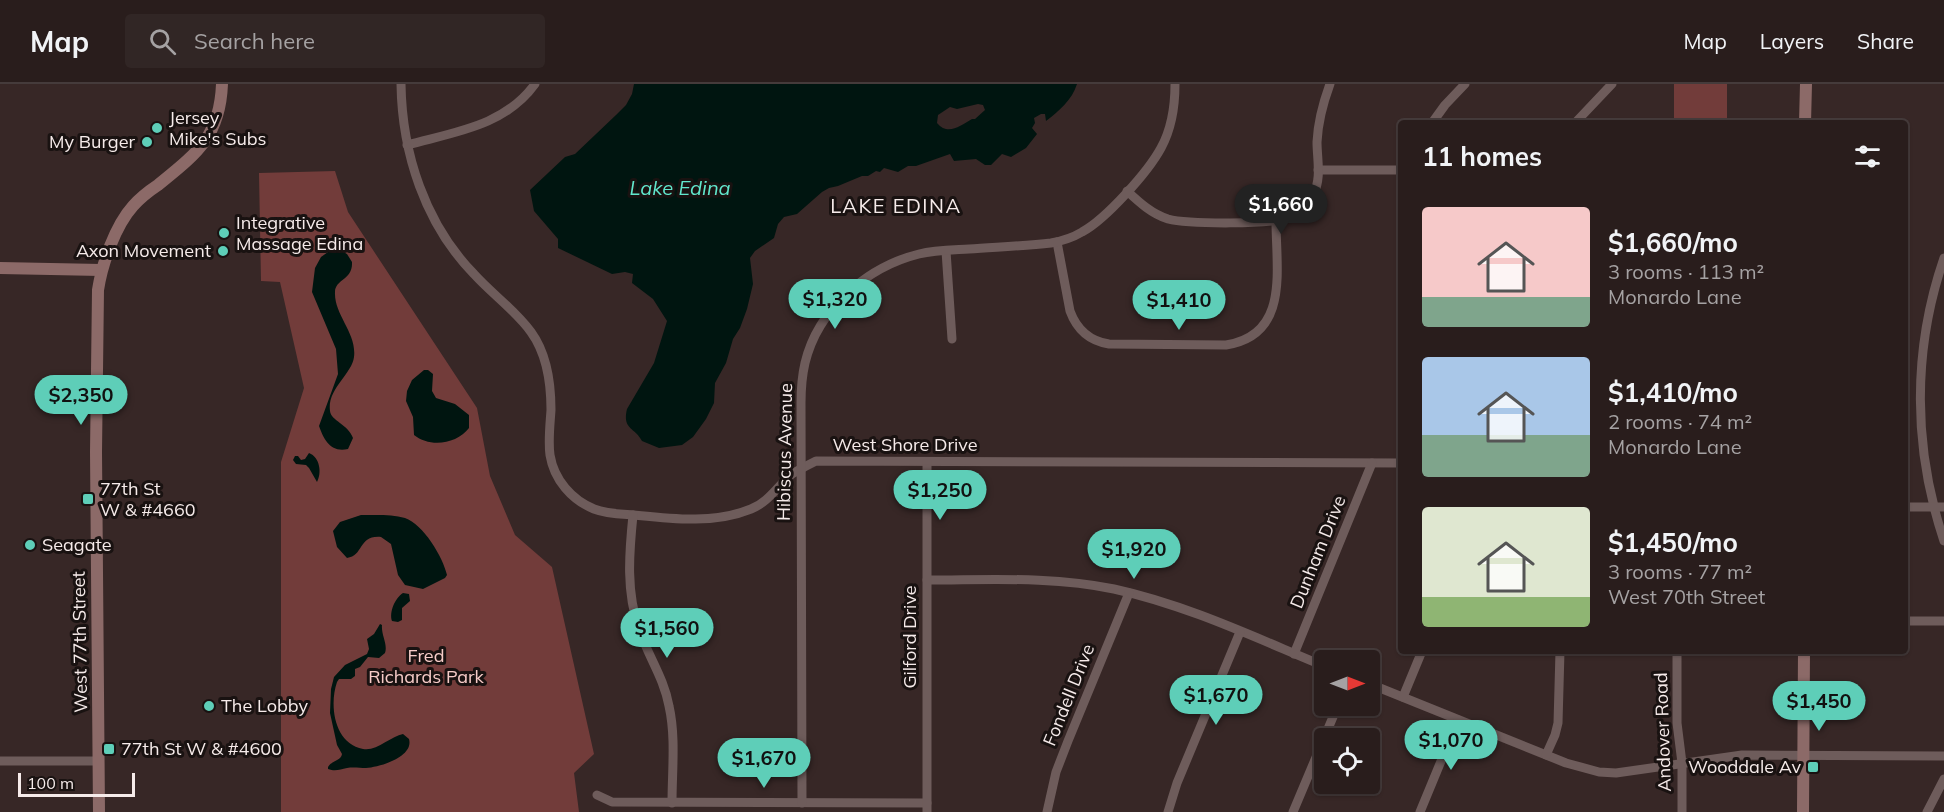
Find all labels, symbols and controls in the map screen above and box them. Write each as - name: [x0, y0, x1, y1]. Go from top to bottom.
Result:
- search box: [125, 14, 545, 68]
- text: Map: [30, 24, 89, 59]
- icon: search: [146, 25, 179, 58]
- text: Search here: [194, 27, 315, 55]
- text: Map: [1684, 28, 1727, 54]
- text: Layers: [1760, 28, 1824, 54]
- text: Share: [1857, 28, 1914, 54]
- place label: Jersey Mike's Subs: [169, 106, 267, 150]
- marker: Jersey Mike's Subs: [150, 121, 164, 135]
- place label: My Burger: [49, 130, 135, 153]
- marker: My Burger: [140, 135, 154, 149]
- text: 11 homes: [1422, 140, 1542, 173]
- icon: filters: [1851, 140, 1884, 173]
- water label: Lake Edina: [629, 175, 731, 200]
- pin: $1,660: [1232, 184, 1330, 235]
- text: $1,660: [1249, 191, 1313, 216]
- district label: LAKE EDINA: [830, 193, 962, 218]
- place label: Integrative Massage Edina: [236, 211, 363, 255]
- marker: Integrative Massage Edina: [217, 226, 231, 240]
- text: $1,660/mo: [1608, 226, 1738, 259]
- icon: home: [1470, 231, 1542, 303]
- place label: Axon Movement: [76, 239, 211, 262]
- marker: Axon Movement: [216, 244, 230, 258]
- text: 3 rooms · 113 m²: [1608, 259, 1764, 284]
- pin: $1,320: [786, 279, 884, 330]
- pin: $1,410: [1130, 280, 1228, 331]
- text: Monardo Lane: [1608, 284, 1742, 309]
- text: $1,320: [803, 286, 867, 311]
- text: $1,410: [1147, 287, 1211, 312]
- pin: $2,350: [32, 375, 130, 426]
- text: $1,410/mo: [1608, 376, 1738, 409]
- icon: home: [1470, 381, 1542, 453]
- text: $2,350: [49, 382, 113, 407]
- street label: Hibiscus Avenue: [772, 383, 797, 521]
- text: 2 rooms · 74 m²: [1608, 409, 1752, 434]
- street label: West Shore Drive: [832, 433, 978, 456]
- text: Monardo Lane: [1608, 434, 1742, 459]
- pin: $1,250: [891, 470, 989, 521]
- place label: 77th St W & #4660: [100, 477, 196, 521]
- text: $1,250: [908, 477, 972, 502]
- marker: 77th St W & #4660: [81, 492, 95, 506]
- street label: Dunham Drive: [1284, 492, 1351, 612]
- text: $1,450/mo: [1608, 526, 1738, 559]
- pin: $1,920: [1085, 529, 1183, 580]
- icon: home: [1470, 531, 1542, 603]
- place label: Seagate: [42, 533, 111, 556]
- text: $1,920: [1102, 536, 1166, 561]
- marker: Seagate: [23, 538, 37, 552]
- text: 3 rooms · 77 m²: [1608, 559, 1752, 584]
- street label: West 77th Street: [67, 571, 92, 713]
- text: West 70th Street: [1608, 584, 1765, 609]
- street label: Gilford Drive: [898, 585, 921, 689]
- pin: $1,560: [618, 608, 716, 659]
- text: $1,560: [635, 615, 699, 640]
- street label: Fondell Drive: [1038, 640, 1099, 749]
- park label: Fred Richards Park: [368, 644, 485, 688]
- north arrow: [1314, 650, 1380, 716]
- map controls: [1314, 650, 1380, 794]
- street label: Andover Road: [1649, 672, 1676, 792]
- pin: $1,670: [1167, 675, 1265, 726]
- pin: $1,450: [1770, 681, 1868, 732]
- text: $1,670: [1184, 682, 1248, 707]
- text: $1,450: [1787, 688, 1851, 713]
- place label: The Lobby: [221, 694, 308, 717]
- marker: The Lobby: [202, 699, 216, 713]
- pin: $1,070: [1402, 720, 1500, 771]
- text: $1,070: [1419, 727, 1483, 752]
- button: locate: [1314, 728, 1380, 794]
- place label: 77th St W & #4600: [121, 737, 282, 760]
- pin: $1,670: [715, 738, 813, 789]
- marker: 77th St W & #4600: [102, 742, 116, 756]
- text: $1,670: [732, 745, 796, 770]
- place label: Wooddale Av: [1688, 755, 1801, 778]
- marker: Wooddale Av: [1806, 760, 1820, 774]
- scale bar: [18, 770, 135, 798]
- text: 100 m: [27, 773, 74, 793]

